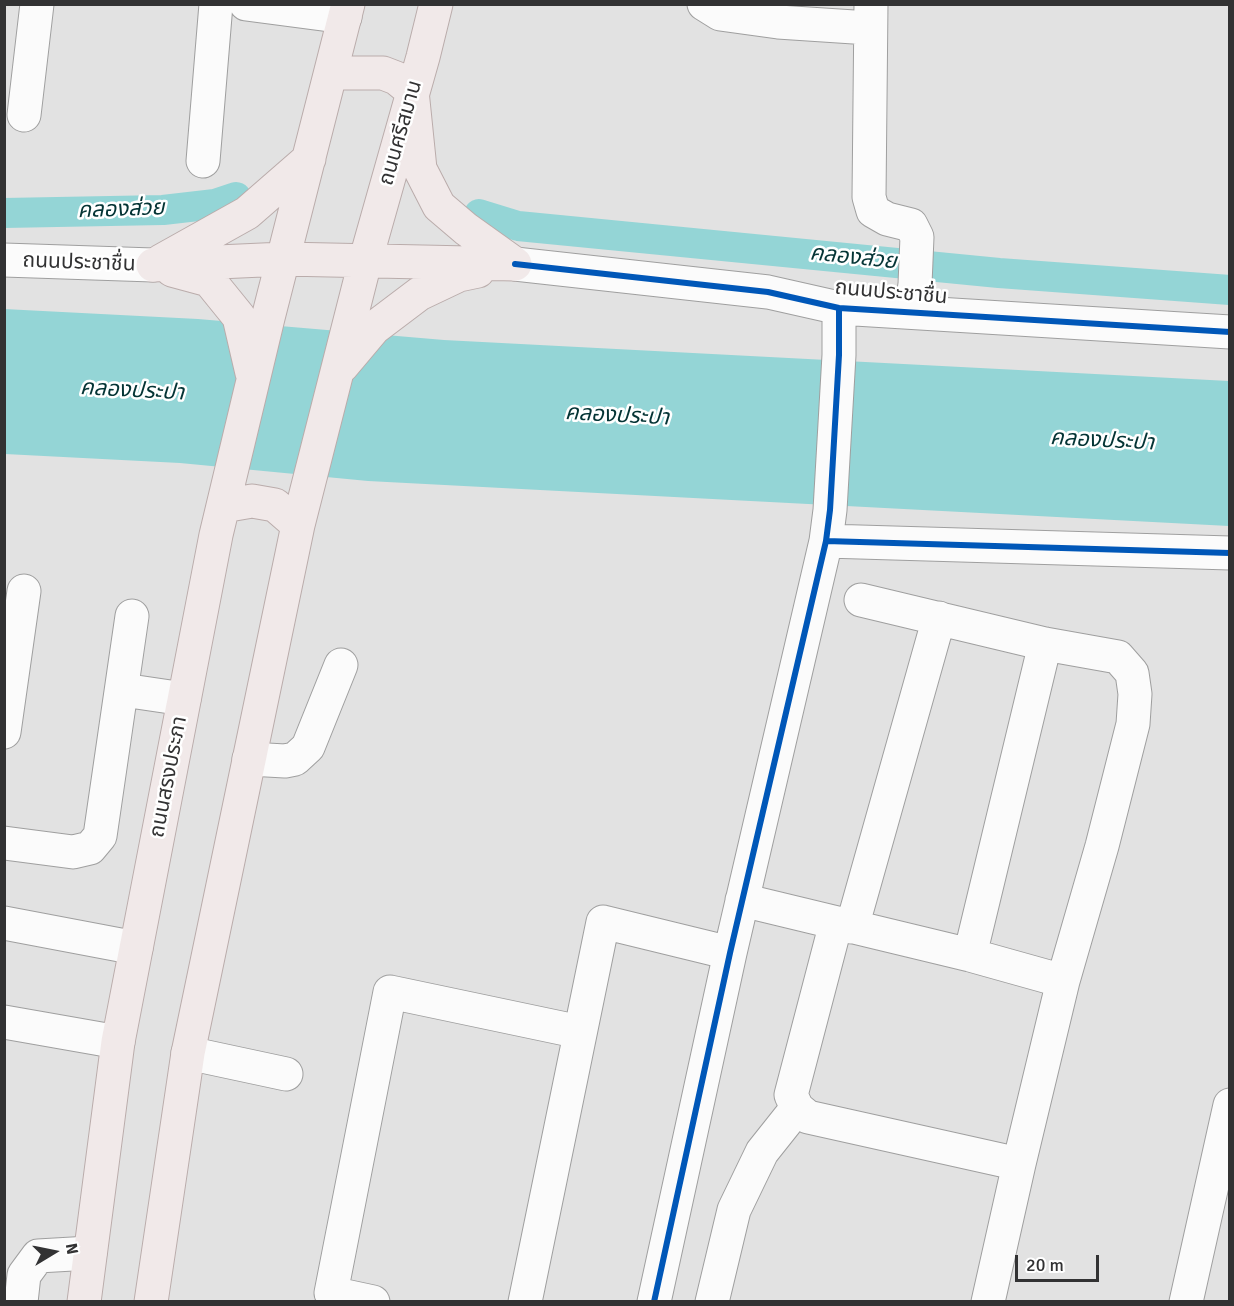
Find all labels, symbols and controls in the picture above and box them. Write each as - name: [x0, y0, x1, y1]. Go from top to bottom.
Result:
- street label: ถนนศรีสมาน: [374, 78, 428, 188]
- water label: คลองส่วย: [77, 195, 165, 225]
- water label: คลองส่วย: [808, 240, 898, 276]
- street label: ถนนประชาชื่น: [22, 248, 136, 278]
- street label: ถนนประชาชื่น: [834, 276, 948, 310]
- water label: คลองประปา: [79, 375, 185, 407]
- water label: คลองประปา: [564, 400, 670, 432]
- water label: คลองประปา: [1049, 425, 1155, 457]
- street label: ถนนสรงประภา: [145, 714, 193, 840]
- north arrow: [24, 1222, 84, 1282]
- text: N: [61, 1242, 83, 1256]
- scale bar: [1018, 1243, 1102, 1281]
- text: 20 m: [1026, 1254, 1064, 1276]

